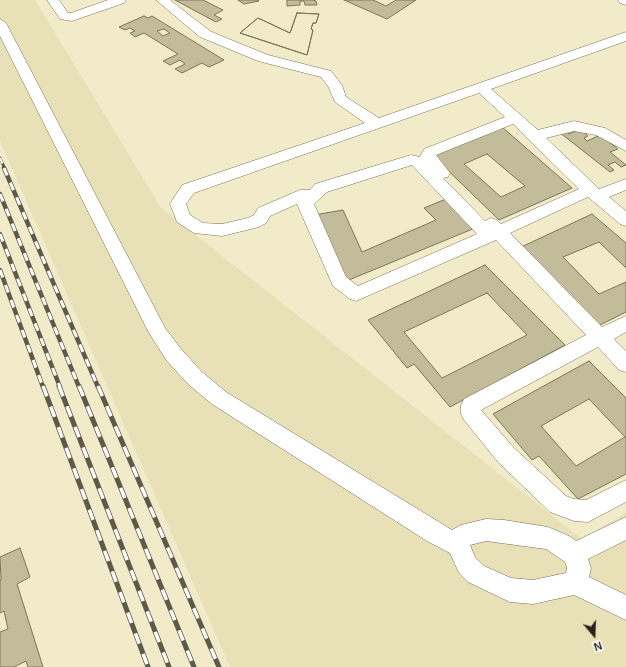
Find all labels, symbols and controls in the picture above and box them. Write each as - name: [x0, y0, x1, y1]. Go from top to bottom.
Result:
- north arrow: [574, 615, 614, 655]
- text: N: [592, 639, 604, 653]

